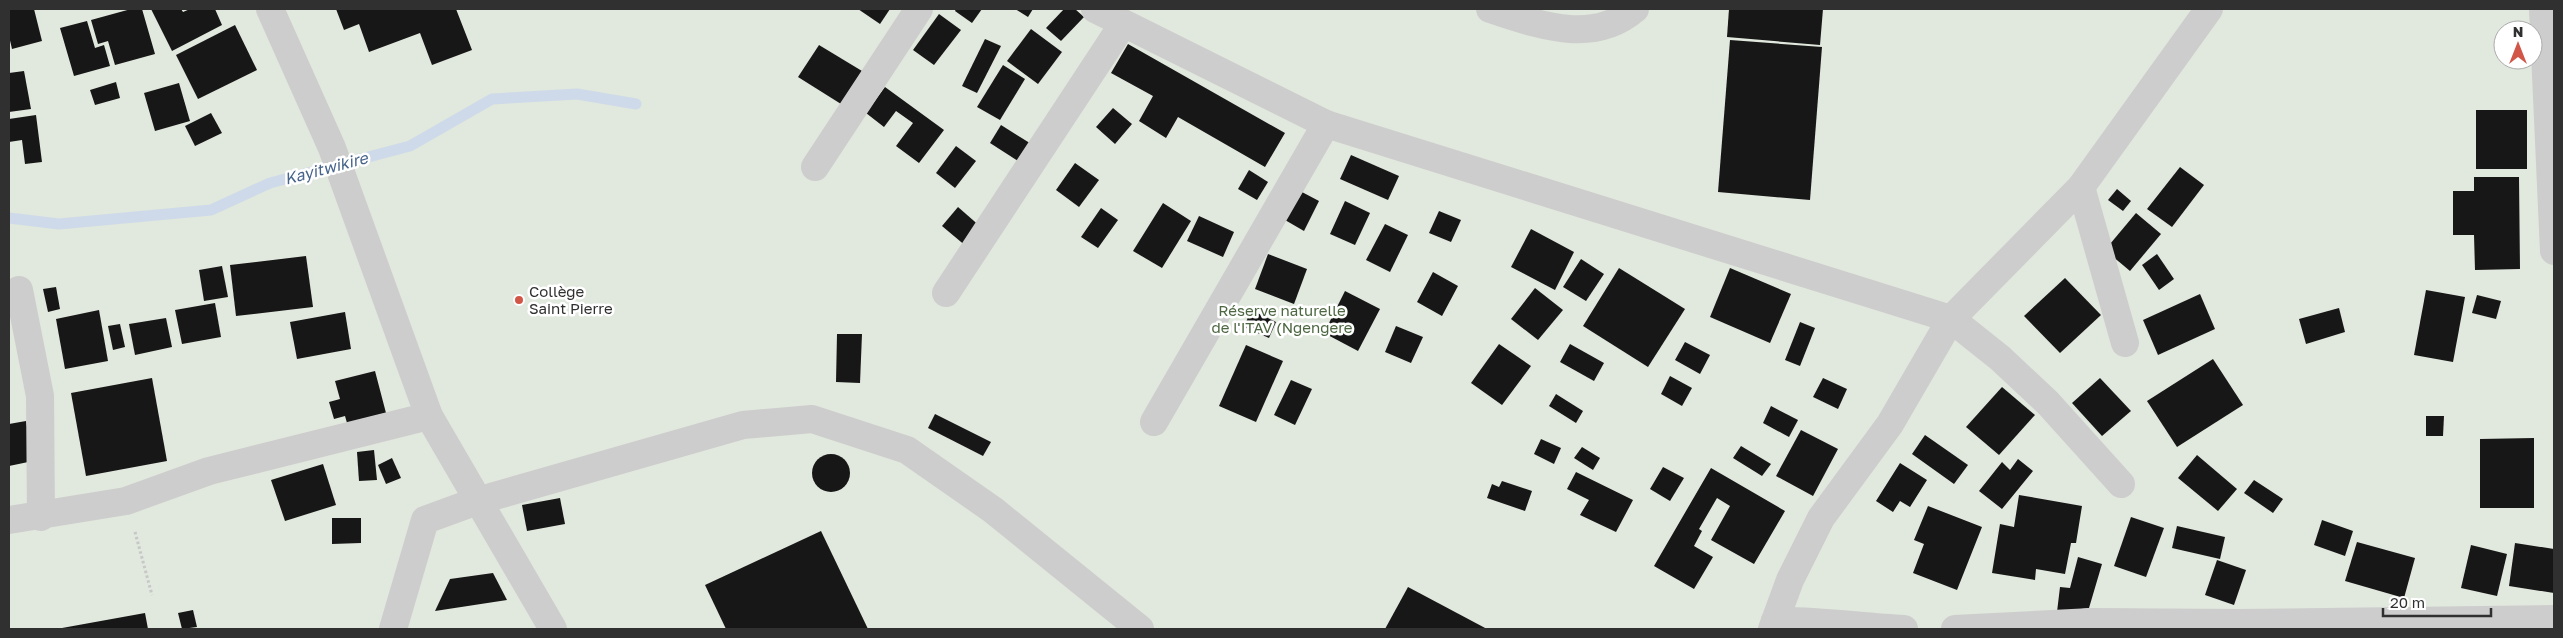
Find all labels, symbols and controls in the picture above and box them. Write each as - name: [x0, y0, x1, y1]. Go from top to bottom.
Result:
- north arrow: [2493, 20, 2543, 70]
- text: N: [2513, 23, 2523, 40]
- water label: Kayitwikire: [282, 147, 371, 189]
- place label: Collège Saint Pierre: [529, 282, 613, 317]
- marker: Collège Saint Pierre: [513, 294, 525, 306]
- park label: Réserve naturelle de l'ITAV (Ngengere: [1211, 301, 1353, 336]
- scale bar: [2383, 586, 2490, 618]
- text: 20 m: [2390, 593, 2425, 611]

